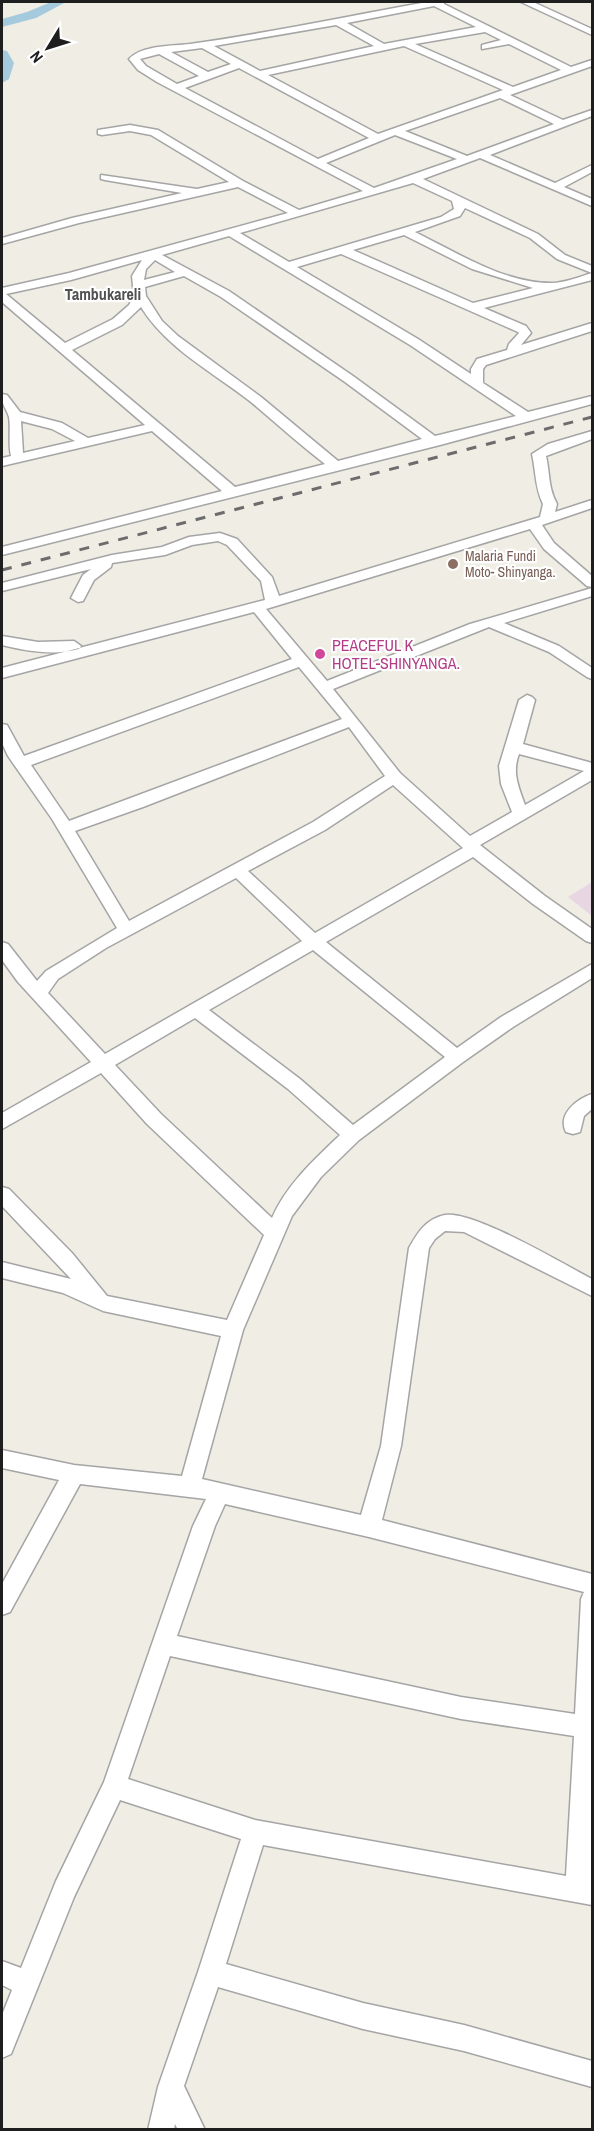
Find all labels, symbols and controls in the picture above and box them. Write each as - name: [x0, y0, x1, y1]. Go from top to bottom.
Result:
- north arrow: [18, 18, 78, 78]
- text: N: [25, 47, 48, 68]
- district label: Tambukareli: [65, 283, 141, 305]
- place label: Malaria Fundi Moto- Shinyanga.: [465, 547, 556, 581]
- marker: Malaria Fundi Moto- Shinyanga.: [446, 557, 460, 571]
- place label: PEACEFUL K HOTEL-SHINYANGA.: [332, 634, 460, 674]
- marker: PEACEFUL K HOTEL-SHINYANGA.: [313, 647, 327, 661]

